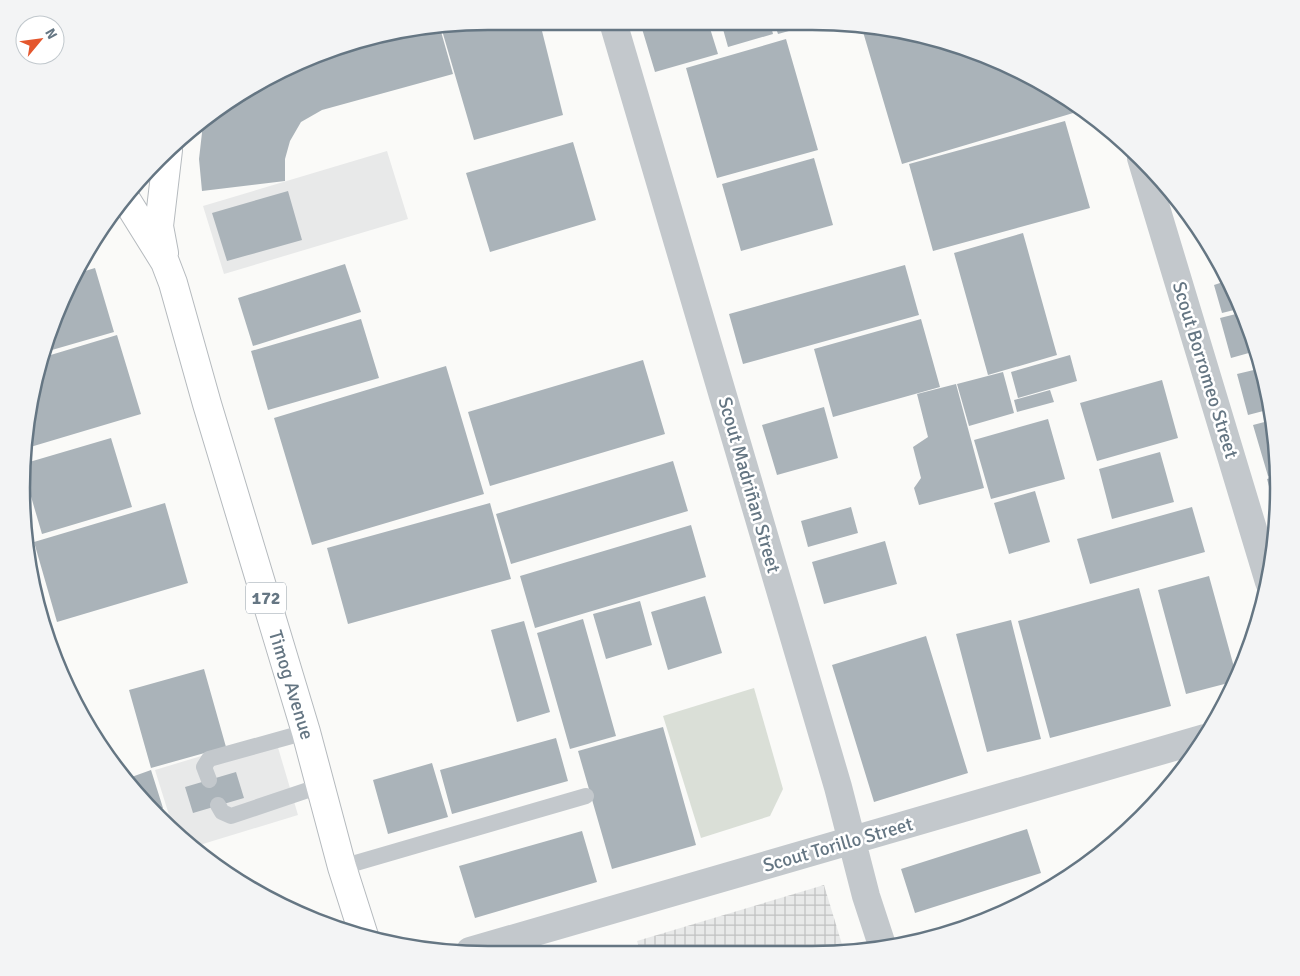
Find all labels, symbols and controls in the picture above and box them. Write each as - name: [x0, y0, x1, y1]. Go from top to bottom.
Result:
- north arrow: [15, 15, 65, 65]
- text: N: [41, 26, 61, 42]
- street label: Scout Borromeo Street: [1167, 279, 1243, 462]
- street label: Scout Madriñan Street: [712, 394, 786, 576]
- road number: 172: [246, 582, 286, 614]
- street label: Timog Avenue: [263, 627, 319, 743]
- street label: Scout Torillo Street: [760, 812, 916, 878]

